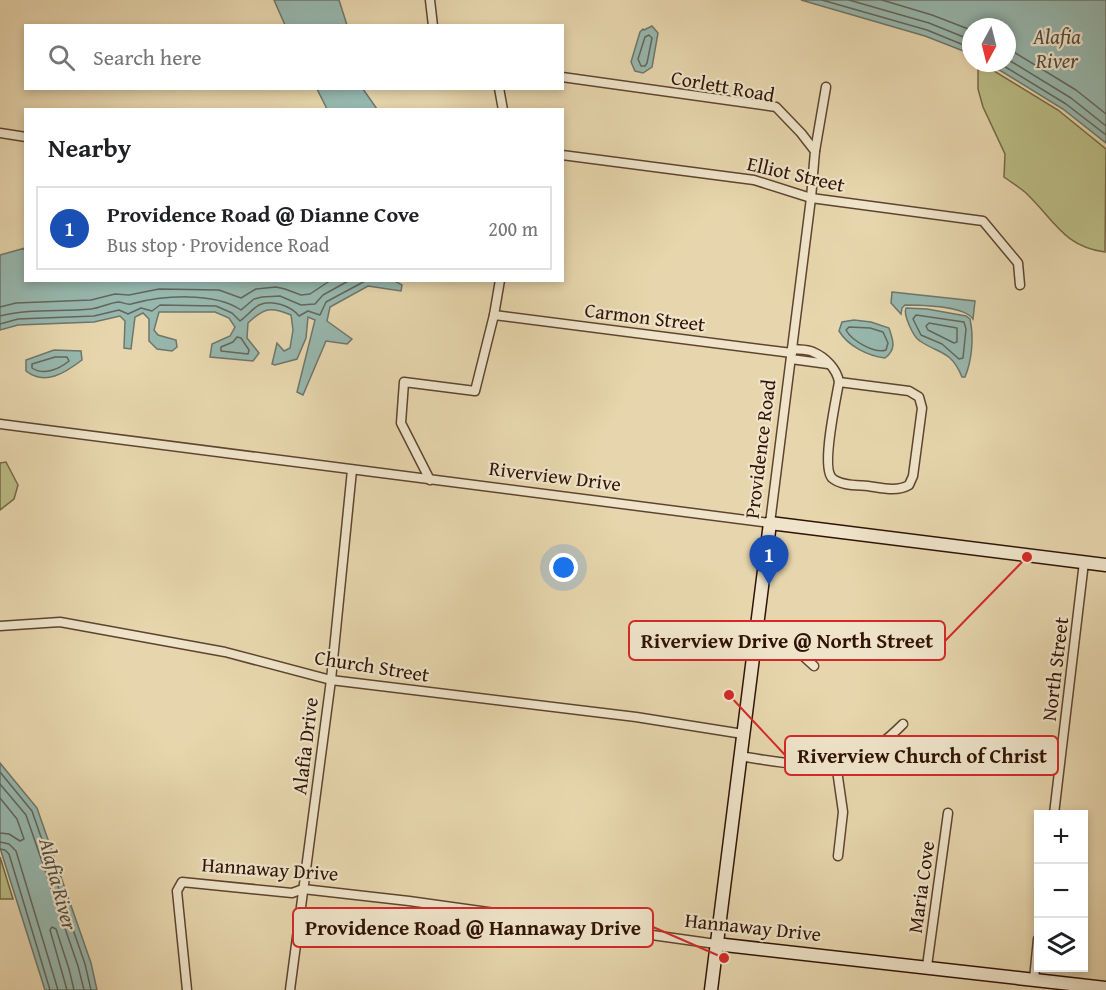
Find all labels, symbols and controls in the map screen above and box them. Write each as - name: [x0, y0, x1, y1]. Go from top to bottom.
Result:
- north arrow: [962, 18, 1016, 72]
- water label: Alafia River: [1032, 21, 1081, 76]
- search box: [24, 24, 564, 90]
- icon: search: [45, 41, 78, 74]
- text: Search here: [93, 41, 202, 73]
- street label: Corlett Road: [669, 62, 777, 109]
- text: Nearby: [48, 128, 131, 167]
- street label: Elliot Street: [745, 148, 848, 199]
- text: Providence Road @ Dianne Cove: [107, 198, 419, 230]
- text: 1: [64, 214, 75, 243]
- text: 200 m: [488, 214, 538, 243]
- text: Bus stop · Providence Road: [107, 230, 330, 259]
- street label: Carmon Street: [583, 295, 707, 338]
- street label: Providence Road: [737, 377, 782, 520]
- street label: Riverview Drive: [487, 453, 623, 498]
- pin: 1: [750, 536, 788, 585]
- your location: [549, 553, 578, 582]
- street label: North Street: [1034, 615, 1075, 723]
- callout: Riverview Drive @ North Street: [629, 621, 945, 660]
- text: Riverview Drive @ North Street: [641, 625, 933, 656]
- street label: Church Street: [313, 642, 431, 689]
- street label: Alafia Drive: [284, 696, 325, 796]
- callout: Riverview Church of Christ: [785, 736, 1058, 775]
- text: Riverview Church of Christ: [797, 740, 1047, 771]
- map controls: [1034, 810, 1088, 972]
- button: +: [1034, 810, 1088, 864]
- water label: Alafia River: [31, 833, 86, 935]
- street label: Maria Cove: [900, 839, 941, 935]
- street label: Hannaway Drive: [201, 849, 339, 888]
- button: −: [1034, 864, 1088, 918]
- street label: Hannaway Drive: [683, 905, 823, 948]
- callout: Providence Road @ Hannaway Drive: [293, 908, 653, 947]
- text: Providence Road @ Hannaway Drive: [305, 912, 641, 943]
- button: layers: [1034, 918, 1088, 972]

